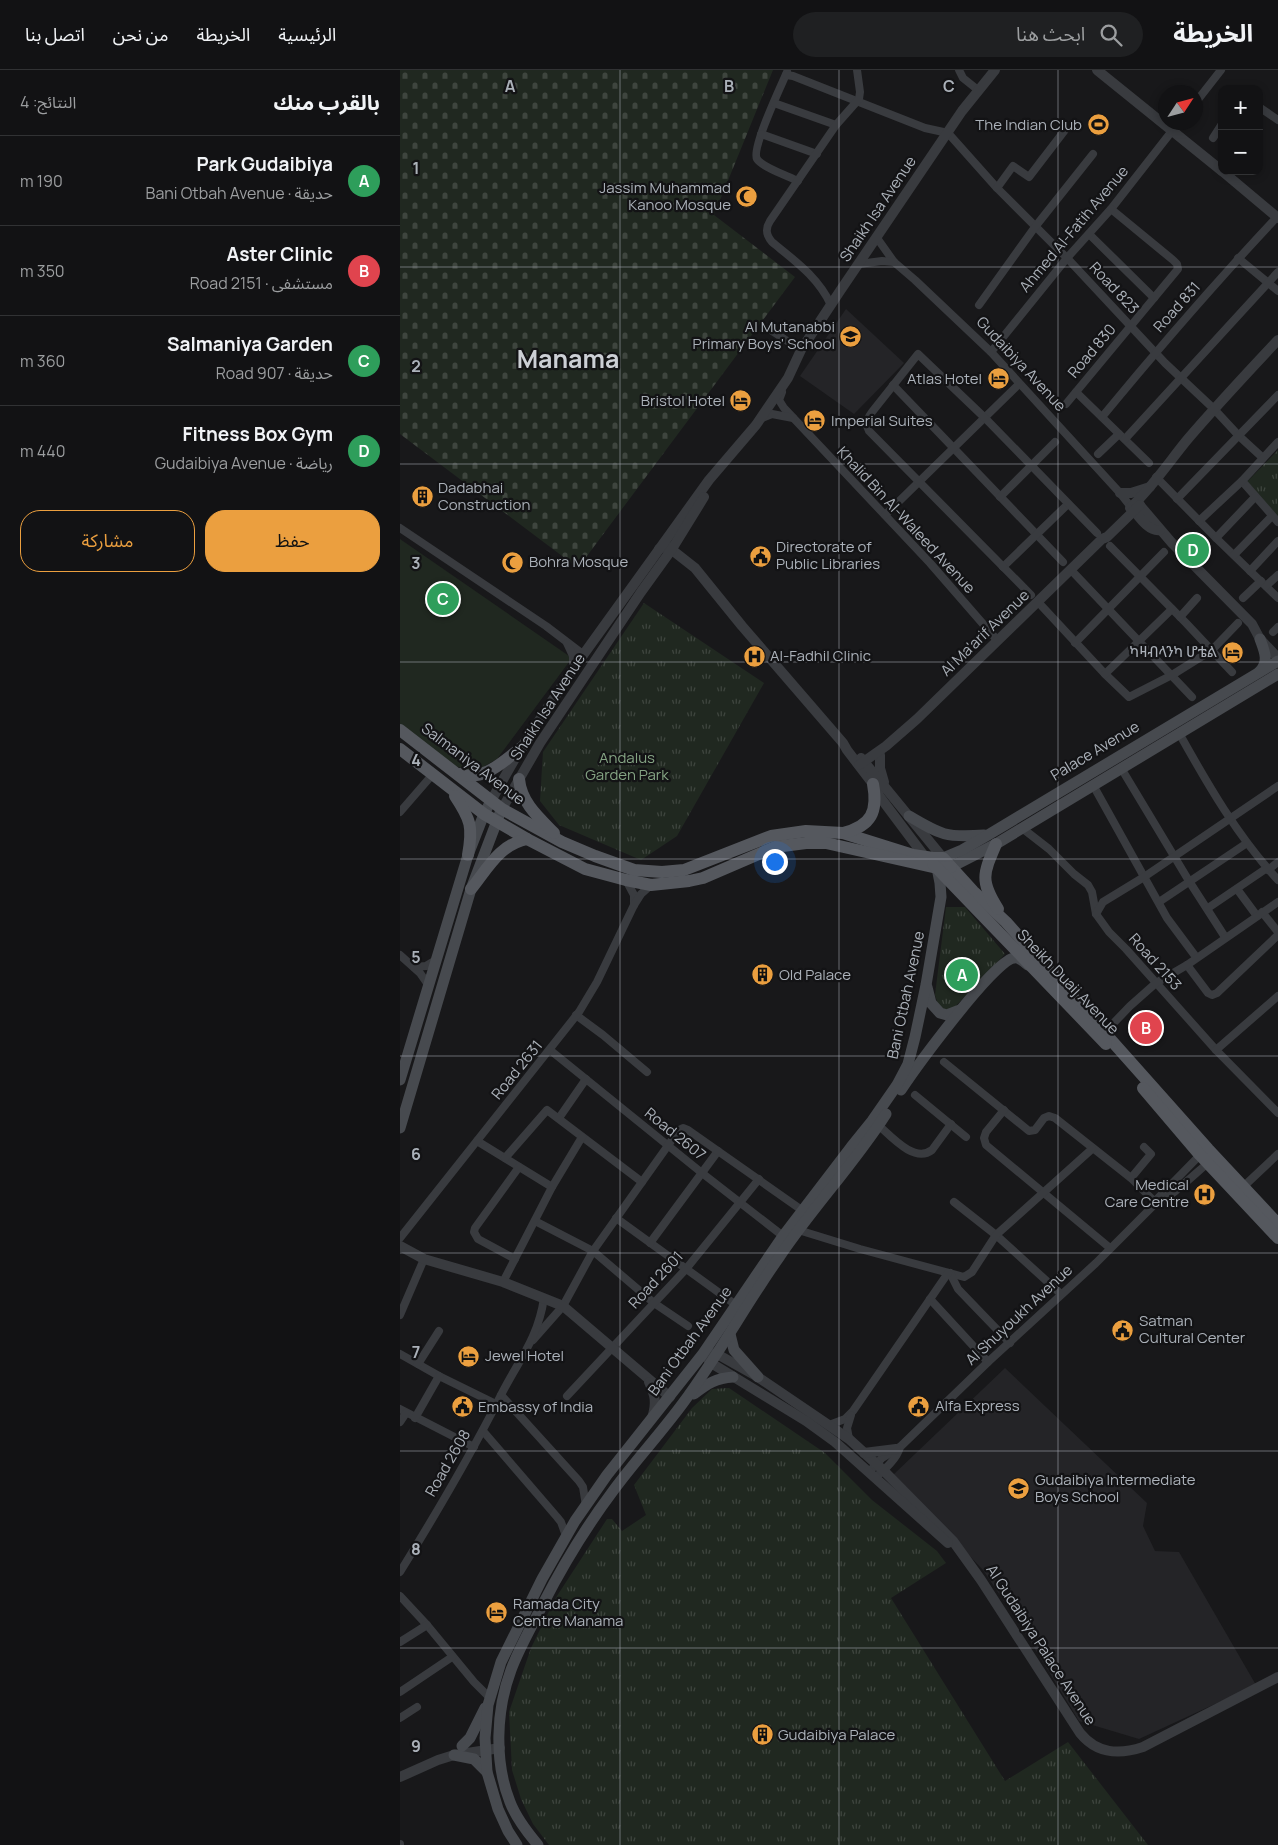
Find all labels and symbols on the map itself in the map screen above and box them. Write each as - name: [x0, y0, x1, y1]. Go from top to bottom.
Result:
- text: A: [505, 75, 516, 97]
- text: B: [724, 75, 734, 97]
- text: C: [943, 75, 955, 97]
- north arrow: [1158, 85, 1203, 130]
- sports icon: The Indian Club: [1086, 113, 1110, 137]
- place label: The Indian Club: [975, 114, 1082, 135]
- street label: Shaikh Isa Avenue: [834, 152, 921, 266]
- text: 1: [412, 157, 420, 179]
- street label: Ahmed Al-Fatih Avenue: [1014, 161, 1133, 296]
- place label: Jassim Muhammad Kanoo Mosque: [599, 177, 731, 215]
- mosque icon: Jassim Muhammad Kanoo Mosque: [735, 185, 759, 209]
- street label: Road 823: [1085, 257, 1144, 318]
- street label: Road 831: [1148, 277, 1205, 337]
- street label: Gudaibiya Avenue: [972, 312, 1071, 416]
- place label: Al Mutanabbi Primary Boys' School: [693, 316, 835, 354]
- street label: Road 830: [1063, 319, 1120, 382]
- school or university icon: Al Mutanabbi Primary Boys' School: [839, 324, 863, 348]
- district label: Manama: [517, 341, 619, 376]
- text: 2: [411, 355, 421, 377]
- hotel icon: Atlas Hotel: [986, 367, 1010, 391]
- place label: Atlas Hotel: [907, 368, 982, 389]
- hotel icon: Bristol Hotel: [729, 389, 753, 413]
- place label: Bristol Hotel: [641, 390, 725, 411]
- hotel icon: Imperial Suites: [803, 409, 827, 433]
- place label: Imperial Suites: [831, 410, 933, 431]
- street label: Khalid Bin Al-Waleed Avenue: [832, 441, 980, 598]
- place label: Dadabhai Construction: [438, 477, 530, 515]
- building icon: Dadabhai Construction: [410, 485, 434, 509]
- pin: D: [1177, 531, 1209, 569]
- place label: Directorate of Public Libraries: [776, 536, 880, 574]
- public building icon: Directorate of Public Libraries: [748, 544, 772, 568]
- mosque icon: Bohra Mosque: [501, 550, 525, 574]
- place label: Bohra Mosque: [529, 551, 628, 572]
- text: 3: [411, 552, 421, 574]
- pin: C: [427, 580, 459, 618]
- street label: Al Ma'arif Avenue: [936, 585, 1034, 681]
- hotel icon: ካዛብላንካ ሆቴል: [1221, 640, 1245, 664]
- place label: ካዛብላንካ ሆቴል: [1130, 641, 1217, 662]
- hospital icon: Al-Fadhil Clinic: [742, 644, 766, 668]
- place label: Al-Fadhil Clinic: [770, 645, 871, 666]
- street label: Shaikh Isa Avenue: [505, 649, 590, 764]
- street label: Palace Avenue: [1046, 716, 1143, 785]
- street label: Salmaniya Avenue: [417, 718, 530, 810]
- park label: Andalus Garden Park: [585, 747, 669, 785]
- text: 4: [411, 749, 421, 771]
- your location: [762, 849, 788, 875]
- street label: Sheikh Duaij Avenue: [1013, 924, 1124, 1039]
- street label: Bani Otbah Avenue: [882, 929, 929, 1061]
- street label: Road 2153: [1124, 929, 1187, 995]
- text: 5: [411, 946, 421, 968]
- pin: A: [946, 956, 978, 994]
- building icon: Old Palace: [751, 963, 775, 987]
- place label: Old Palace: [779, 964, 851, 985]
- pin: B: [1130, 1009, 1162, 1047]
- street label: Road 2631: [486, 1036, 547, 1104]
- street label: Road 2607: [640, 1102, 710, 1165]
- text: 6: [411, 1143, 421, 1165]
- place label: Medical Care Centre: [1105, 1174, 1189, 1212]
- hospital icon: Medical Care Centre: [1193, 1182, 1217, 1206]
- street label: Road 2601: [624, 1246, 688, 1313]
- street label: Al Shuyoukh Avenue: [961, 1259, 1077, 1370]
- street label: Bani Otbah Avenue: [643, 1282, 737, 1400]
- place label: Satman Cultural Center: [1139, 1310, 1246, 1348]
- public building icon: Satman Cultural Center: [1111, 1318, 1135, 1342]
- text: 7: [412, 1341, 420, 1363]
- hotel icon: Jewel Hotel: [457, 1344, 481, 1368]
- place label: Jewel Hotel: [485, 1345, 564, 1366]
- public building icon: Alfa Express: [907, 1394, 931, 1418]
- public building icon: Embassy of India: [450, 1395, 474, 1419]
- place label: Alfa Express: [935, 1395, 1020, 1416]
- place label: Embassy of India: [478, 1396, 593, 1417]
- street label: Road 2608: [420, 1425, 475, 1500]
- place label: Gudaibiya Intermediate Boys School: [1035, 1469, 1196, 1507]
- school or university icon: Gudaibiya Intermediate Boys School: [1007, 1477, 1031, 1501]
- text: 8: [411, 1538, 421, 1560]
- street label: Al Gudaibiya Palace Avenue: [982, 1560, 1101, 1729]
- place label: Ramada City Centre Manama: [513, 1593, 623, 1631]
- hotel icon: Ramada City Centre Manama: [485, 1601, 509, 1625]
- building icon: Gudaibiya Palace: [750, 1723, 774, 1747]
- place label: Gudaibiya Palace: [778, 1724, 895, 1745]
- text: 9: [411, 1735, 421, 1757]

